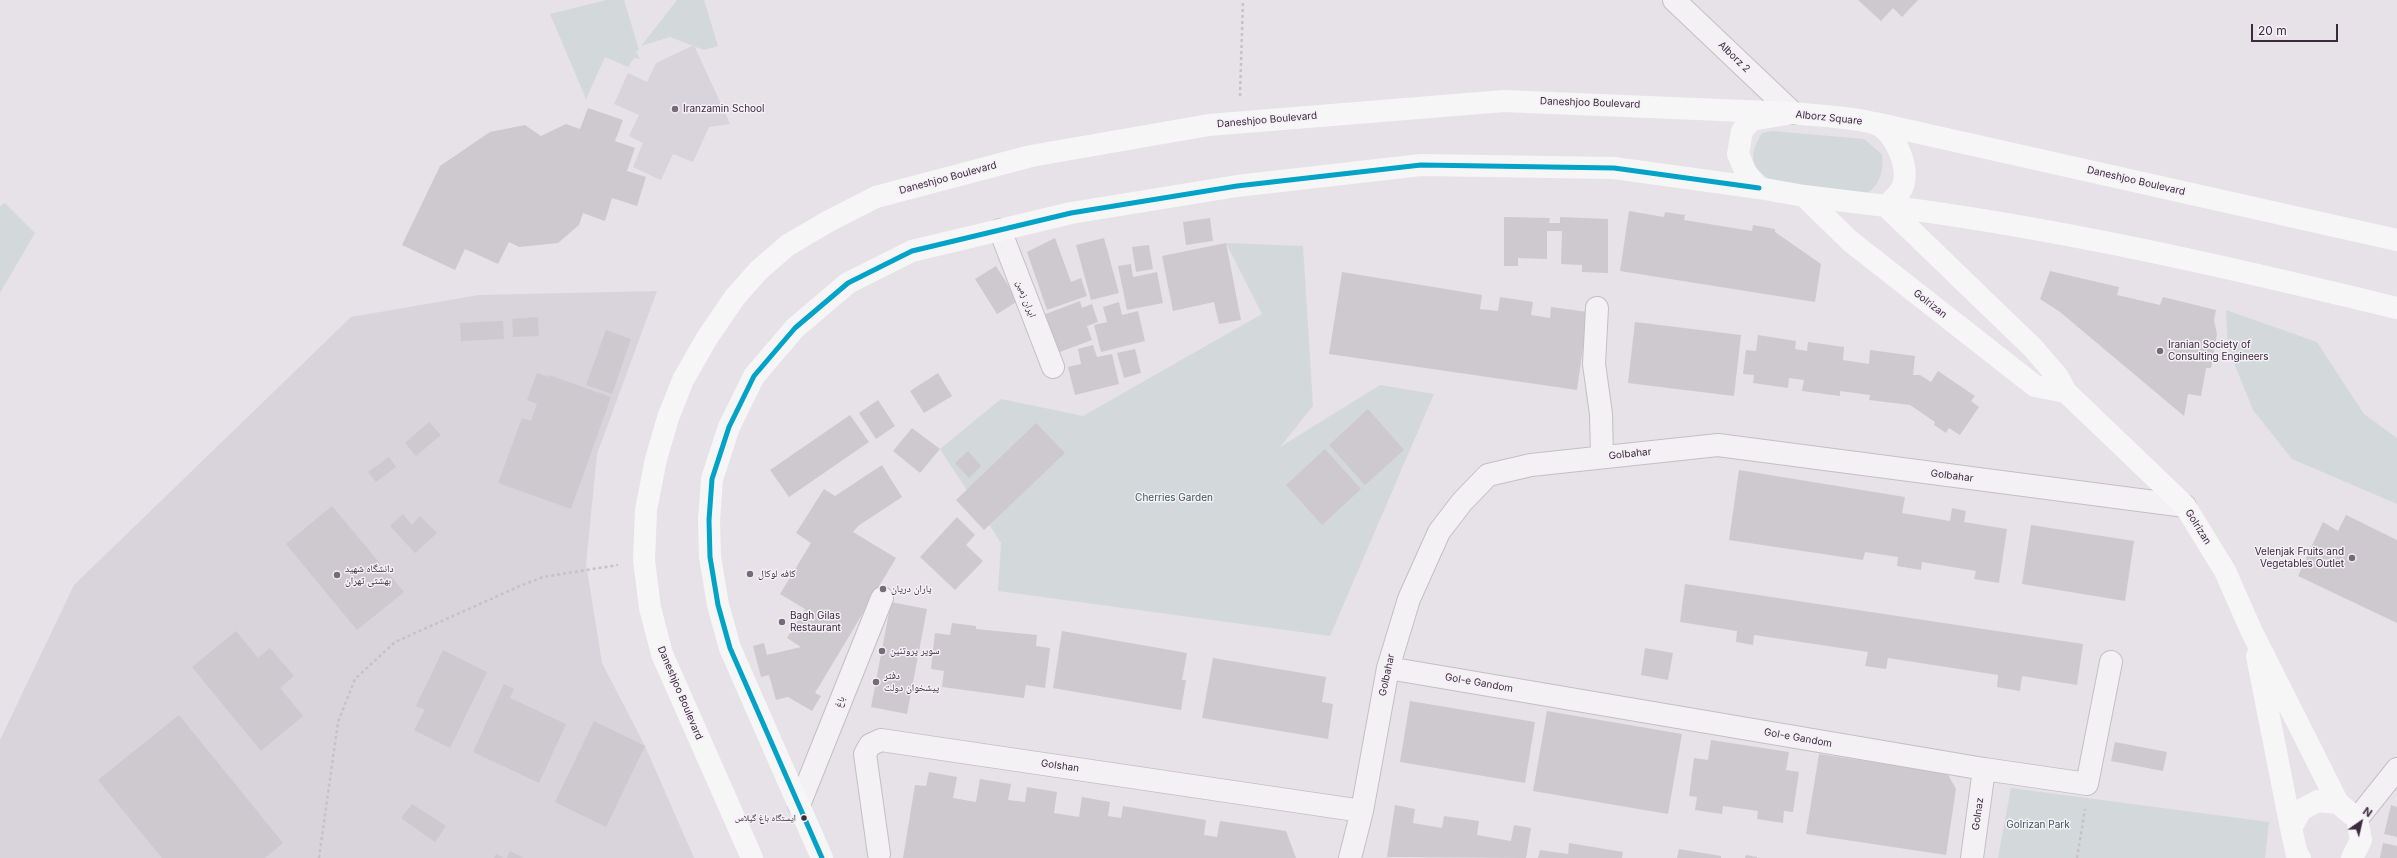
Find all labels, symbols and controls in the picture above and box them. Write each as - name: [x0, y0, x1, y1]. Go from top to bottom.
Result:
- scale bar: [2253, 16, 2340, 42]
- text: 20 m: [2258, 23, 2287, 38]
- street label: Alborz 2: [1716, 39, 1752, 75]
- street label: Daneshjoo Boulevard: [1540, 95, 1640, 111]
- place label: Iranzamin School: [683, 103, 764, 115]
- marker: Iranzamin School: [670, 104, 680, 114]
- street label: Alborz Square: [1795, 109, 1863, 127]
- street label: Daneshjoo Boulevard: [1216, 110, 1318, 130]
- street label: Daneshjoo Boulevard: [898, 159, 998, 197]
- street label: Daneshjoo Boulevard: [2086, 164, 2186, 198]
- street label: ایران زمین: [1013, 279, 1039, 319]
- street label: Golrizan: [1911, 287, 1949, 321]
- place label: Iranian Society of Consulting Engineers: [2168, 339, 2269, 362]
- marker: Iranian Society of Consulting Engineers: [2155, 346, 2165, 356]
- street label: Golbahar: [1608, 446, 1652, 462]
- street label: Golbahar: [1930, 467, 1974, 485]
- park label: Cherries Garden: [1135, 492, 1213, 504]
- street label: Golrizan: [2183, 507, 2213, 547]
- place label: Velenjak Fruits and Vegetables Outlet: [2255, 546, 2344, 570]
- marker: Velenjak Fruits and Vegetables Outlet: [2347, 553, 2357, 563]
- place label: دانشگاه شهید بهشتی تهران: [345, 563, 394, 586]
- place label: کافه لوکال: [758, 568, 796, 580]
- marker: کافه لوکال: [745, 569, 755, 579]
- marker: دانشگاه شهید بهشتی تهران: [332, 570, 342, 580]
- place label: یاران دریان: [891, 583, 932, 595]
- marker: یاران دریان: [878, 584, 888, 594]
- place label: Bagh Gilas Restaurant: [790, 610, 841, 634]
- marker: Bagh Gilas Restaurant: [777, 617, 787, 627]
- street label: Daneshjoo Boulevard: [655, 644, 705, 742]
- place label: سوپر پروتئین: [890, 645, 939, 657]
- marker: سوپر پروتئین: [877, 646, 887, 656]
- street label: Golbahar: [1377, 653, 1397, 697]
- place label: دفتر پیشخوان دولت: [884, 670, 939, 694]
- street label: Gol-e Gandom: [1444, 671, 1514, 695]
- marker: دفتر پیشخوان دولت: [871, 677, 881, 687]
- street label: باغ: [832, 695, 848, 709]
- street label: Gol-e Gandom: [1763, 726, 1833, 750]
- street label: Golshan: [1040, 757, 1080, 775]
- street label: Golnaz: [1970, 797, 1986, 831]
- north arrow: [2341, 802, 2381, 842]
- text: N: [2360, 804, 2375, 820]
- place label: ایستگاه باغ گیلاس: [735, 813, 796, 823]
- marker: ایستگاه باغ گیلاس: [799, 813, 809, 823]
- park label: Golrizan Park: [2006, 819, 2070, 831]

